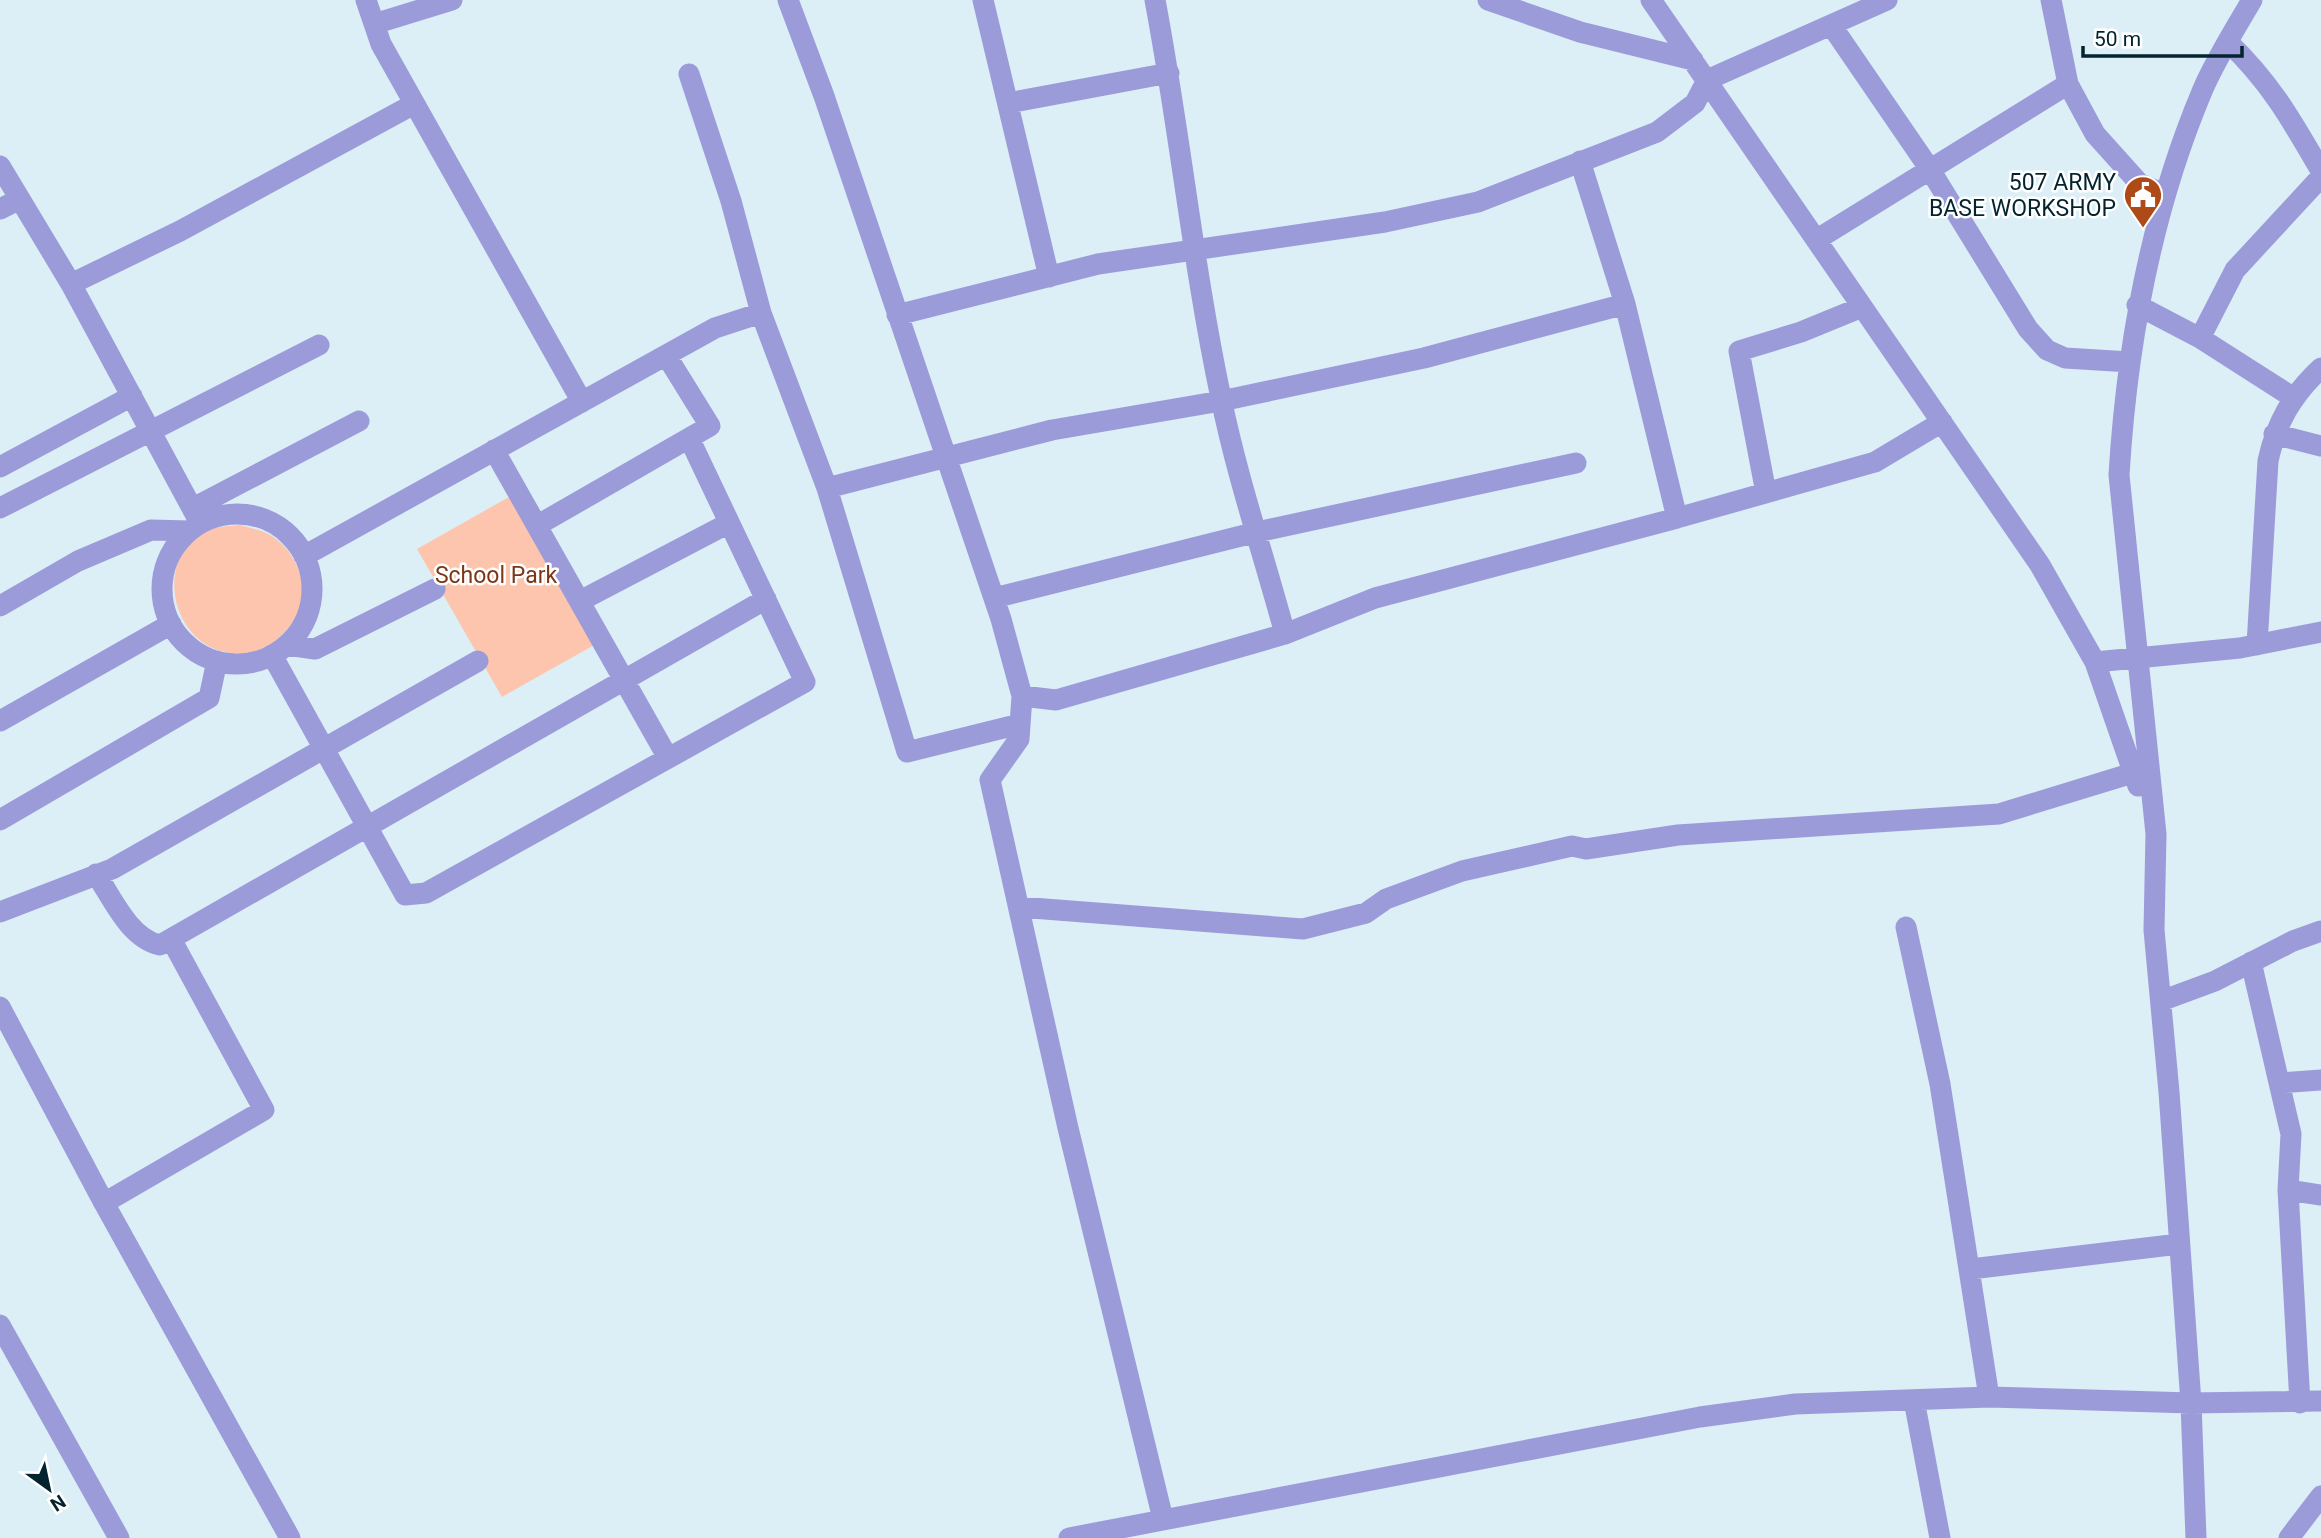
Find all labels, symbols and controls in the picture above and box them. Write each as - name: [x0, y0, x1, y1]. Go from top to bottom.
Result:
- scale bar: [2083, 14, 2242, 58]
- text: 50 m: [2094, 27, 2141, 51]
- place label: 507 ARMY BASE WORKSHOP: [1929, 169, 2116, 222]
- public building icon: 507 ARMY BASE WORKSHOP: [2122, 174, 2164, 229]
- park label: School Park: [435, 562, 557, 589]
- north arrow: [14, 1454, 84, 1524]
- text: N: [46, 1490, 70, 1516]

